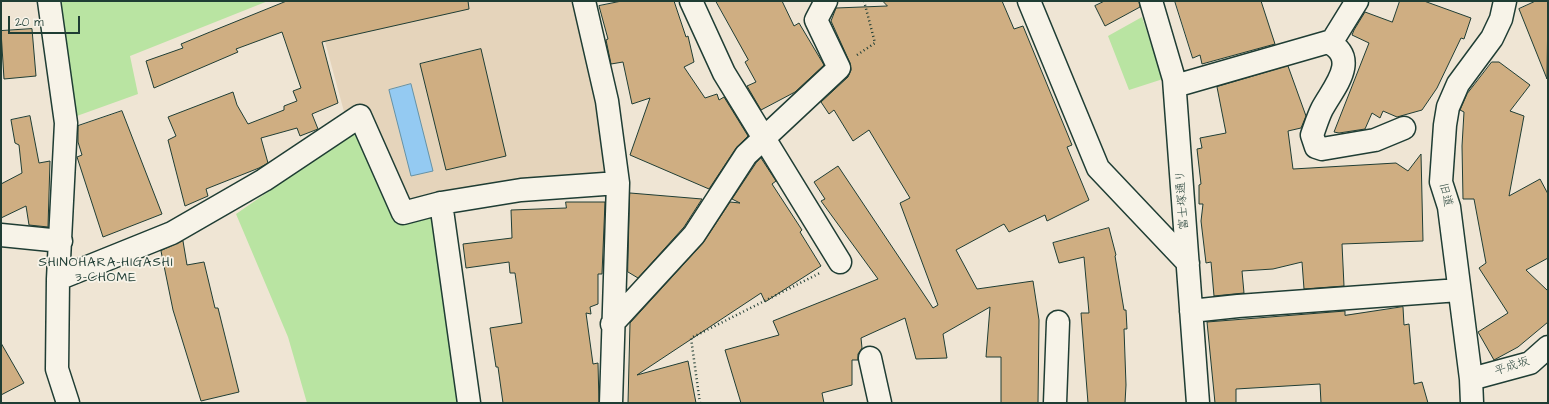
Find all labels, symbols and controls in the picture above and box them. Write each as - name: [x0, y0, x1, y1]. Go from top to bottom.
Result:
- scale bar: [10, 8, 82, 34]
- text: 20 m: [15, 14, 44, 31]
- street label: 富士塚通り: [1174, 170, 1192, 230]
- street label: 旧道: [1435, 182, 1455, 208]
- district label: SHINOHARA-HIGASHI 3-CHOME: [38, 255, 174, 286]
- street label: 平成坂: [1493, 355, 1531, 379]

